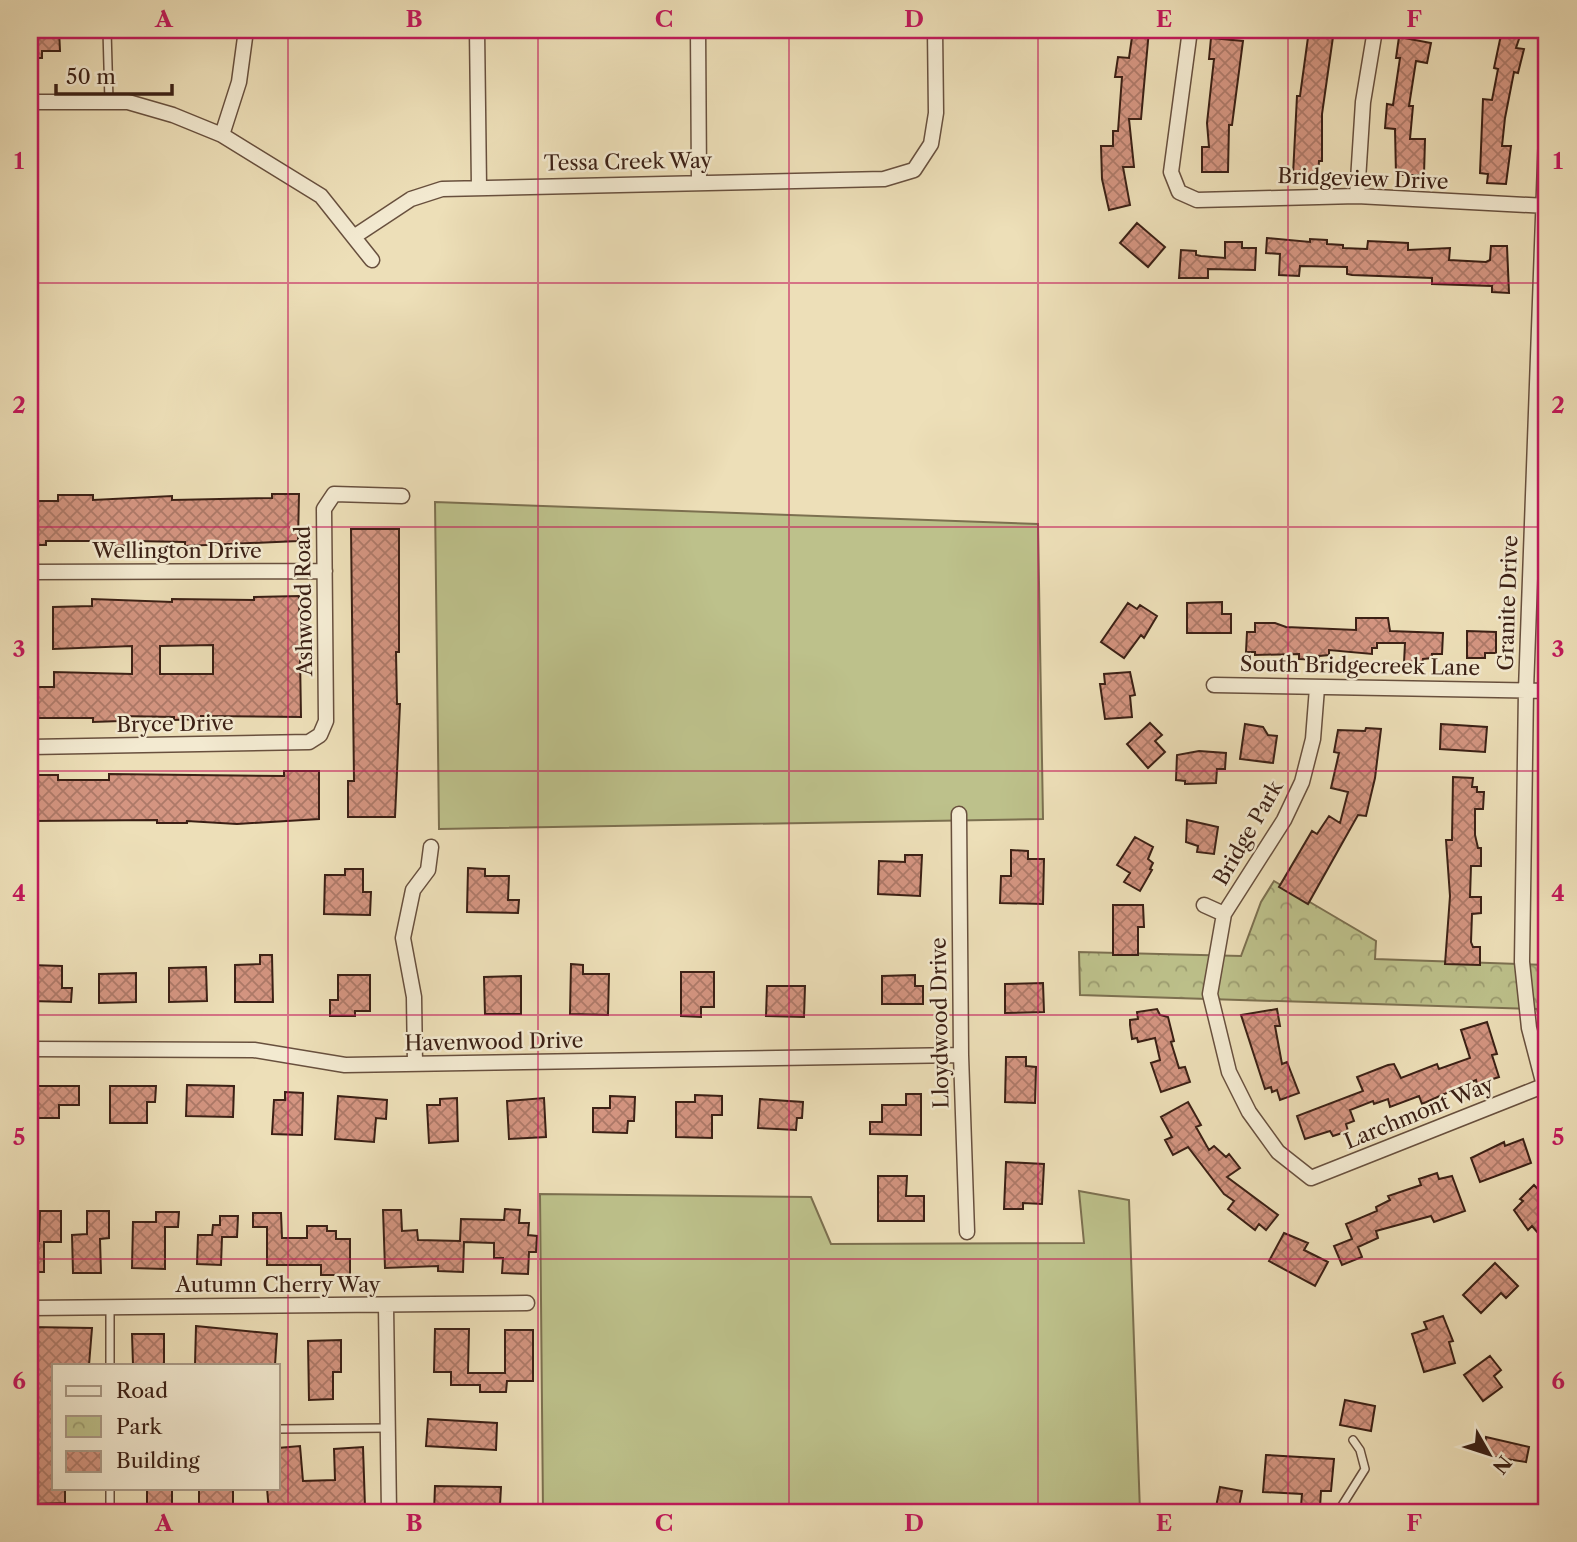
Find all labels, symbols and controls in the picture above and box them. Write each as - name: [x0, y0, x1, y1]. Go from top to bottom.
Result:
- text: A: [154, 5, 174, 33]
- text: B: [405, 5, 423, 33]
- text: C: [655, 5, 673, 33]
- text: D: [904, 5, 924, 33]
- text: E: [1156, 5, 1172, 33]
- text: F: [1406, 5, 1422, 33]
- scale bar: [56, 52, 172, 96]
- text: 50 m: [66, 64, 116, 89]
- text: 1: [14, 147, 25, 175]
- text: 1: [1553, 147, 1564, 175]
- street label: Tessa Creek Way: [544, 148, 713, 175]
- street label: Bridgeview Drive: [1277, 163, 1449, 194]
- text: 2: [12, 391, 26, 419]
- text: 2: [1551, 391, 1565, 419]
- street label: Ashwood Road: [290, 525, 317, 677]
- street label: Granite Drive: [1493, 535, 1522, 671]
- street label: Wellington Drive: [91, 538, 262, 563]
- text: 3: [13, 635, 26, 663]
- text: 3: [1552, 635, 1565, 663]
- street label: South Bridgecreek Lane: [1240, 651, 1480, 680]
- street label: Bryce Drive: [116, 710, 234, 737]
- street label: Bridge Park: [1208, 775, 1288, 889]
- text: 4: [12, 879, 26, 907]
- text: 4: [1551, 879, 1565, 907]
- street label: Lloydwood Drive: [926, 937, 953, 1109]
- street label: Havenwood Drive: [404, 1027, 584, 1056]
- street label: Larchmont Way: [1341, 1071, 1497, 1154]
- text: 5: [13, 1123, 25, 1151]
- text: 5: [1552, 1123, 1564, 1151]
- street label: Autumn Cherry Way: [175, 1272, 381, 1297]
- legend: [52, 1364, 280, 1490]
- text: 6: [12, 1367, 26, 1395]
- text: 6: [1551, 1367, 1565, 1395]
- text: Road: [116, 1378, 168, 1403]
- text: Park: [116, 1414, 162, 1439]
- north arrow: [1454, 1420, 1524, 1490]
- text: Building: [116, 1448, 201, 1473]
- text: N: [1488, 1451, 1516, 1478]
- text: A: [154, 1509, 174, 1537]
- text: B: [405, 1509, 423, 1537]
- text: C: [655, 1509, 673, 1537]
- text: D: [904, 1509, 924, 1537]
- text: E: [1156, 1509, 1172, 1537]
- text: F: [1406, 1509, 1422, 1537]

